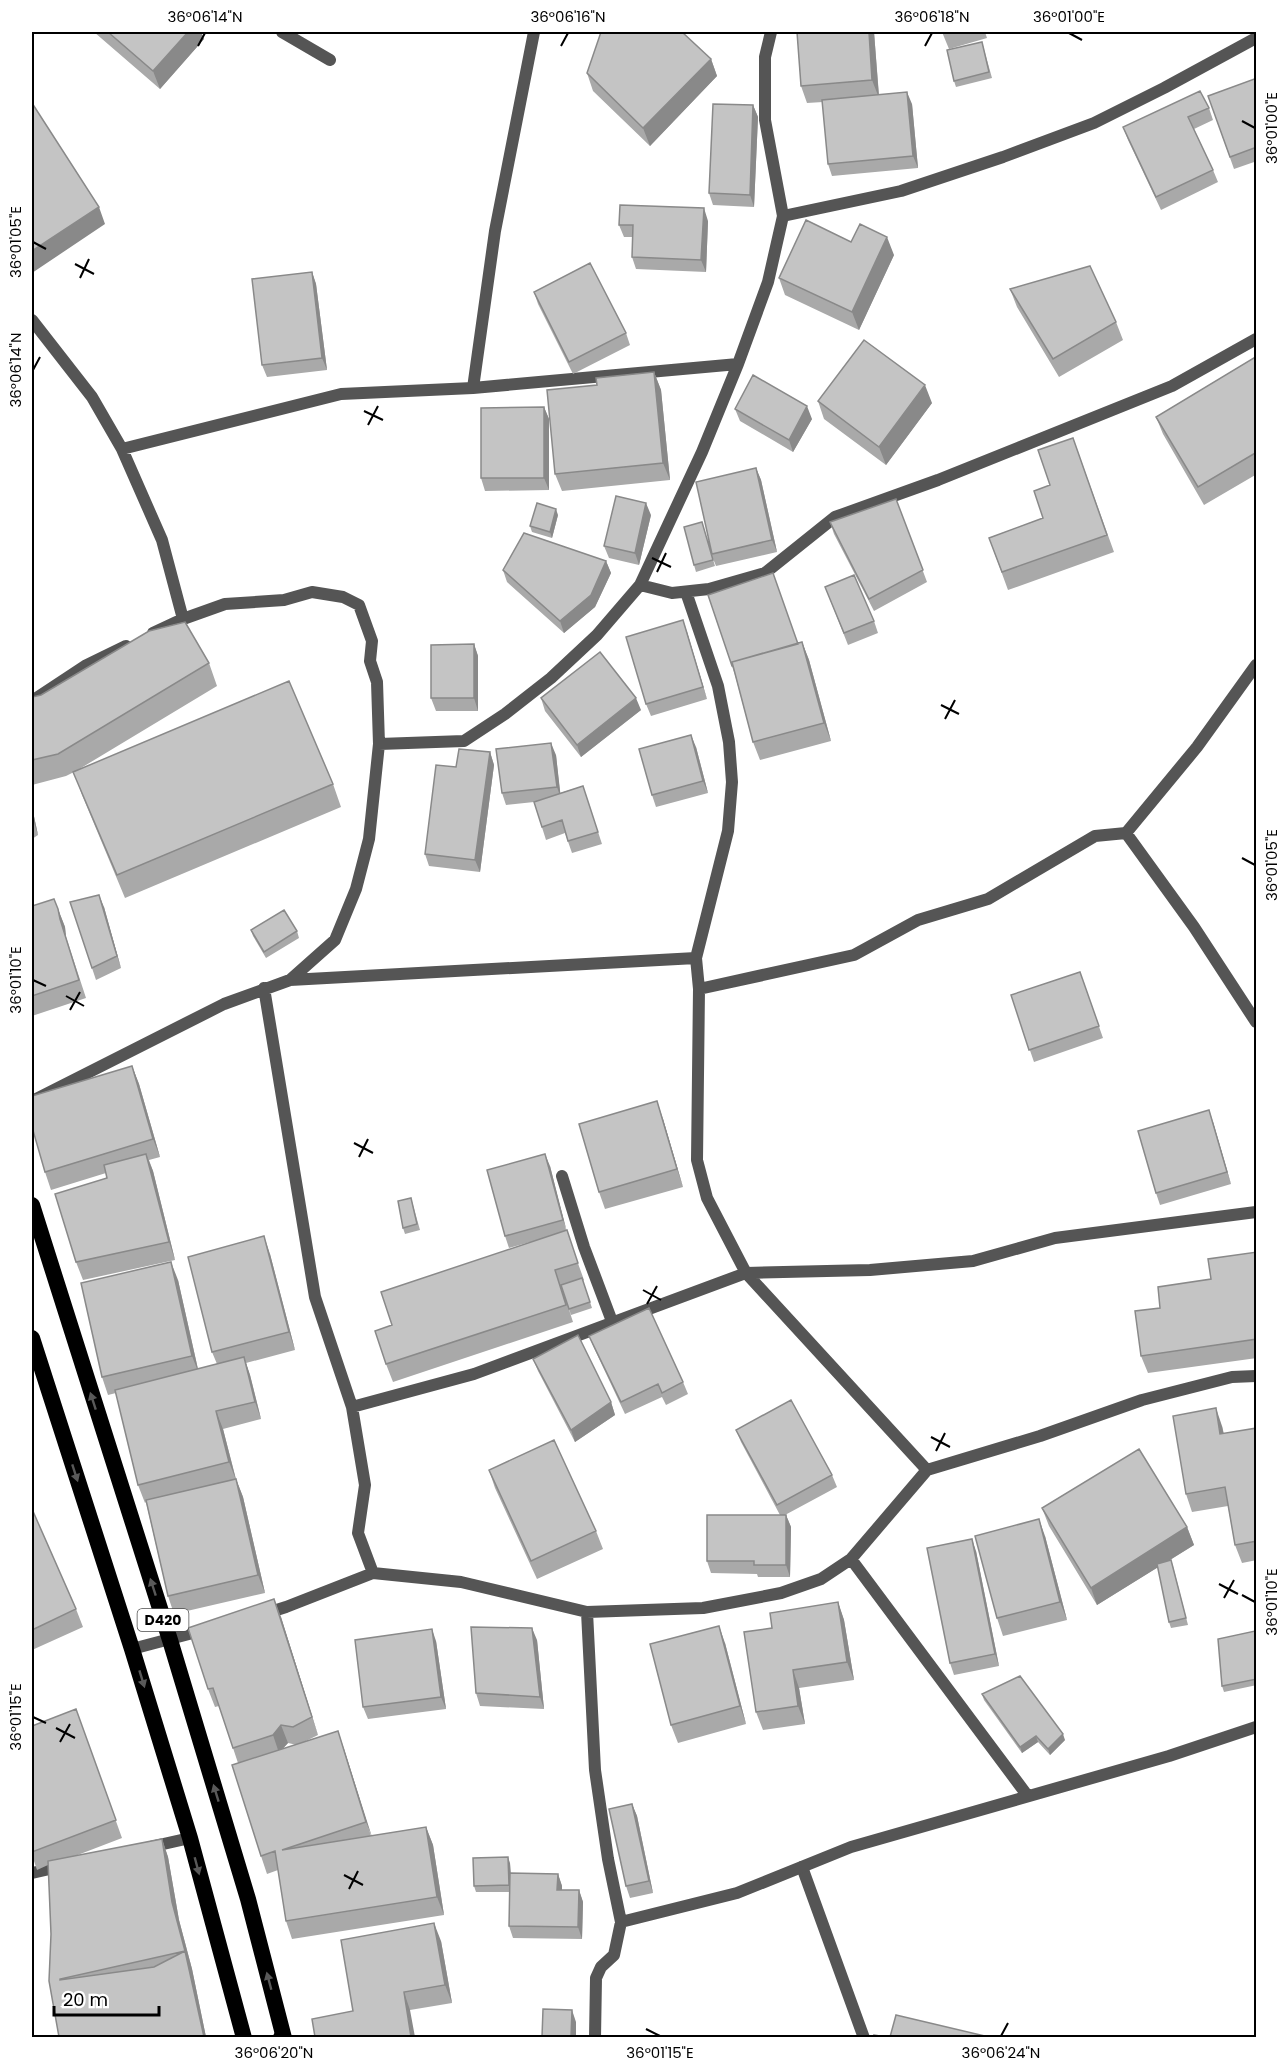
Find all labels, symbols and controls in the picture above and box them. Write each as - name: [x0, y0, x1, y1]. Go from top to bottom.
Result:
- text: 36°06'14"N: [167, 6, 243, 27]
- text: 36°06'16"N: [530, 6, 606, 27]
- text: 36°06'18"N: [894, 6, 970, 27]
- text: 36°01'00"E: [1033, 6, 1105, 27]
- text: 36°01'00"E: [1261, 92, 1282, 164]
- text: 36°01'05"E: [5, 206, 26, 278]
- text: 36°06'14"N: [5, 332, 26, 408]
- text: 36°01'05"E: [1261, 829, 1282, 901]
- text: 36°01'10"E: [5, 946, 26, 1014]
- one-way arrow: [88, 1392, 97, 1410]
- one-way arrow: [71, 1464, 81, 1482]
- text: 36°01'10"E: [1261, 1568, 1282, 1636]
- one-way arrow: [147, 1578, 157, 1596]
- road number: D420: [138, 1609, 188, 1631]
- one-way arrow: [138, 1670, 147, 1688]
- text: 36°01'15"E: [5, 1683, 26, 1751]
- one-way arrow: [211, 1784, 220, 1802]
- one-way arrow: [193, 1857, 202, 1875]
- one-way arrow: [264, 1972, 273, 1990]
- scale bar: [54, 1979, 159, 2017]
- text: 20 m: [63, 1987, 108, 2012]
- text: 36°06'20"N: [235, 2042, 313, 2063]
- text: 36°01'15"E: [626, 2042, 694, 2063]
- text: 36°06'24"N: [962, 2042, 1040, 2063]

